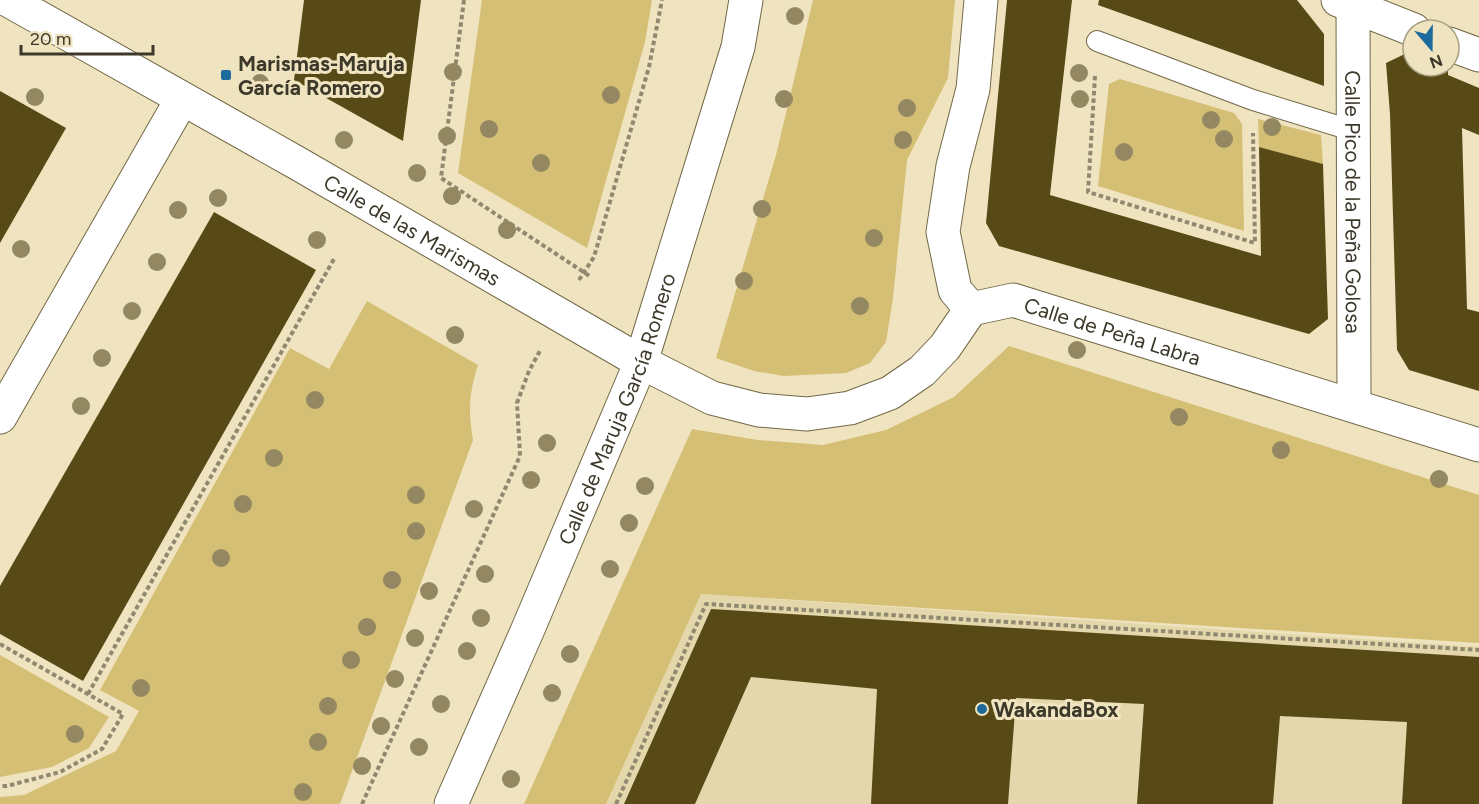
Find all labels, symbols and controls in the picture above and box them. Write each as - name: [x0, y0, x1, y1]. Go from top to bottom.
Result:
- scale bar: [21, 18, 153, 56]
- north arrow: [1401, 18, 1461, 78]
- text: 20 m: [30, 28, 71, 50]
- place label: Marismas-Maruja García Romero: [238, 51, 405, 100]
- text: N: [1427, 51, 1445, 73]
- marker: Marismas-Maruja García Romero: [219, 68, 233, 82]
- street label: Calle Pico de la Peña Golosa: [1341, 70, 1366, 334]
- street label: Calle de las Marismas: [320, 169, 505, 291]
- street label: Calle de Maruja García Romero: [553, 270, 680, 548]
- street label: Calle de Peña Labra: [1021, 292, 1204, 370]
- place label: WakandaBox: [994, 697, 1119, 722]
- marker: WakandaBox: [975, 702, 989, 716]

